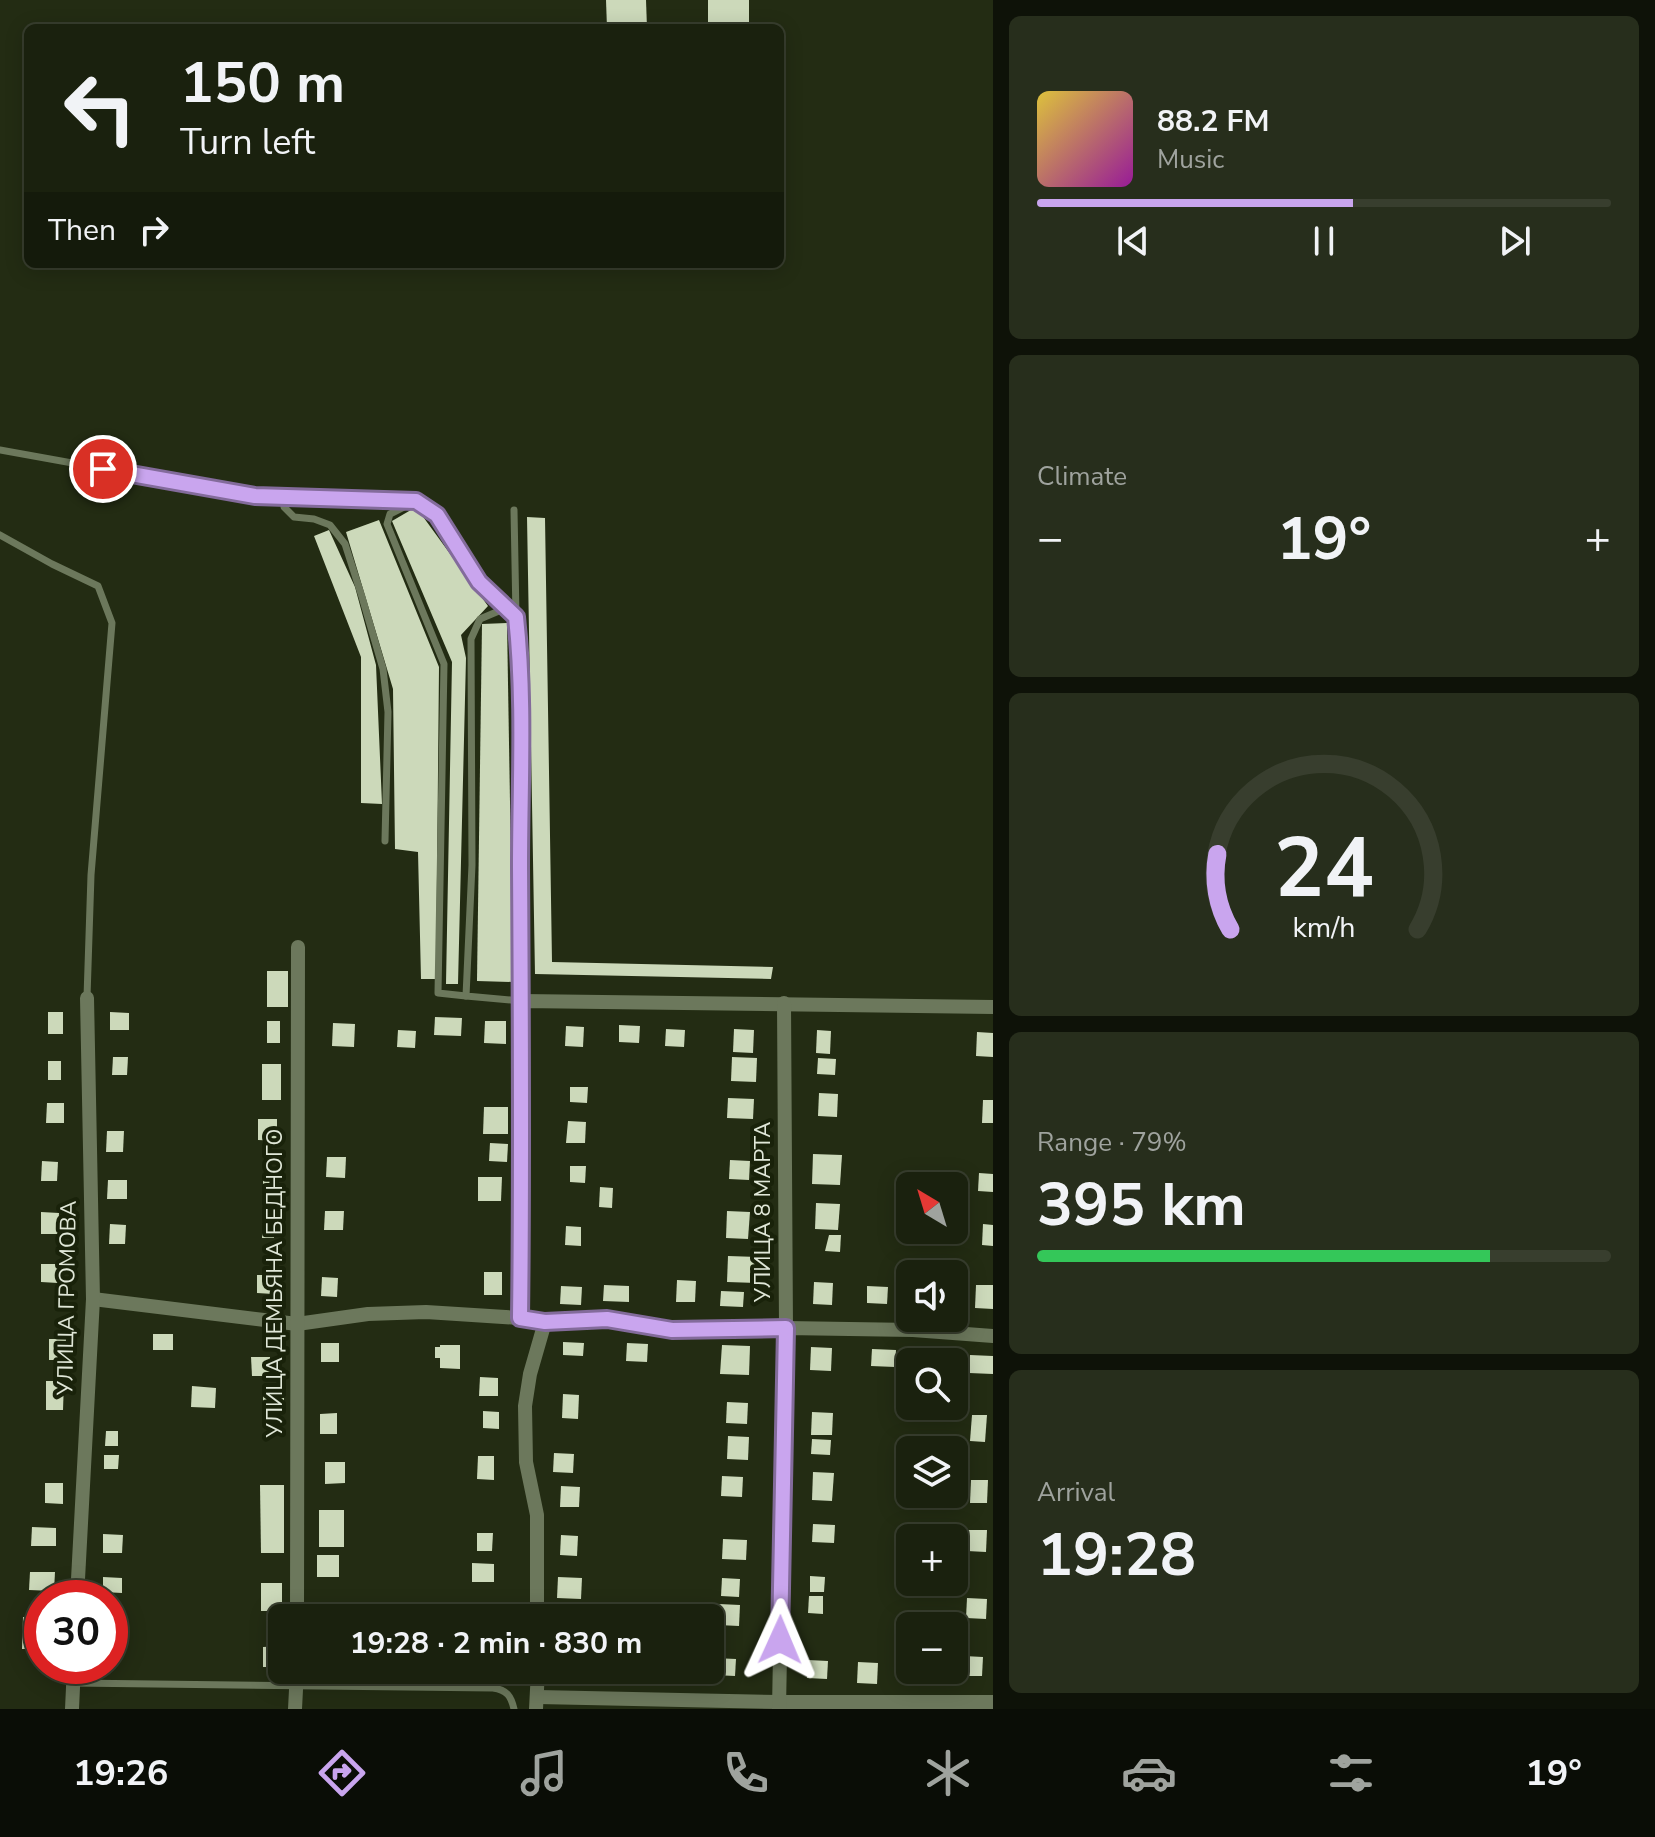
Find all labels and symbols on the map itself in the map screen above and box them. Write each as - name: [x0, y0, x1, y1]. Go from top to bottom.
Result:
- pin: [69, 435, 137, 503]
- street label: УЛИЦА 8 МАРТА: [748, 1122, 778, 1303]
- street label: УЛИЦА ДЕМЬЯНА БЕДНОГО: [260, 1129, 290, 1438]
- north arrow: [896, 1172, 968, 1244]
- street label: УЛИЦА ГРОМОВА: [50, 1200, 84, 1397]
- speed limit sign: 30: [24, 1580, 128, 1684]
- position arrow: [738, 1598, 822, 1682]

